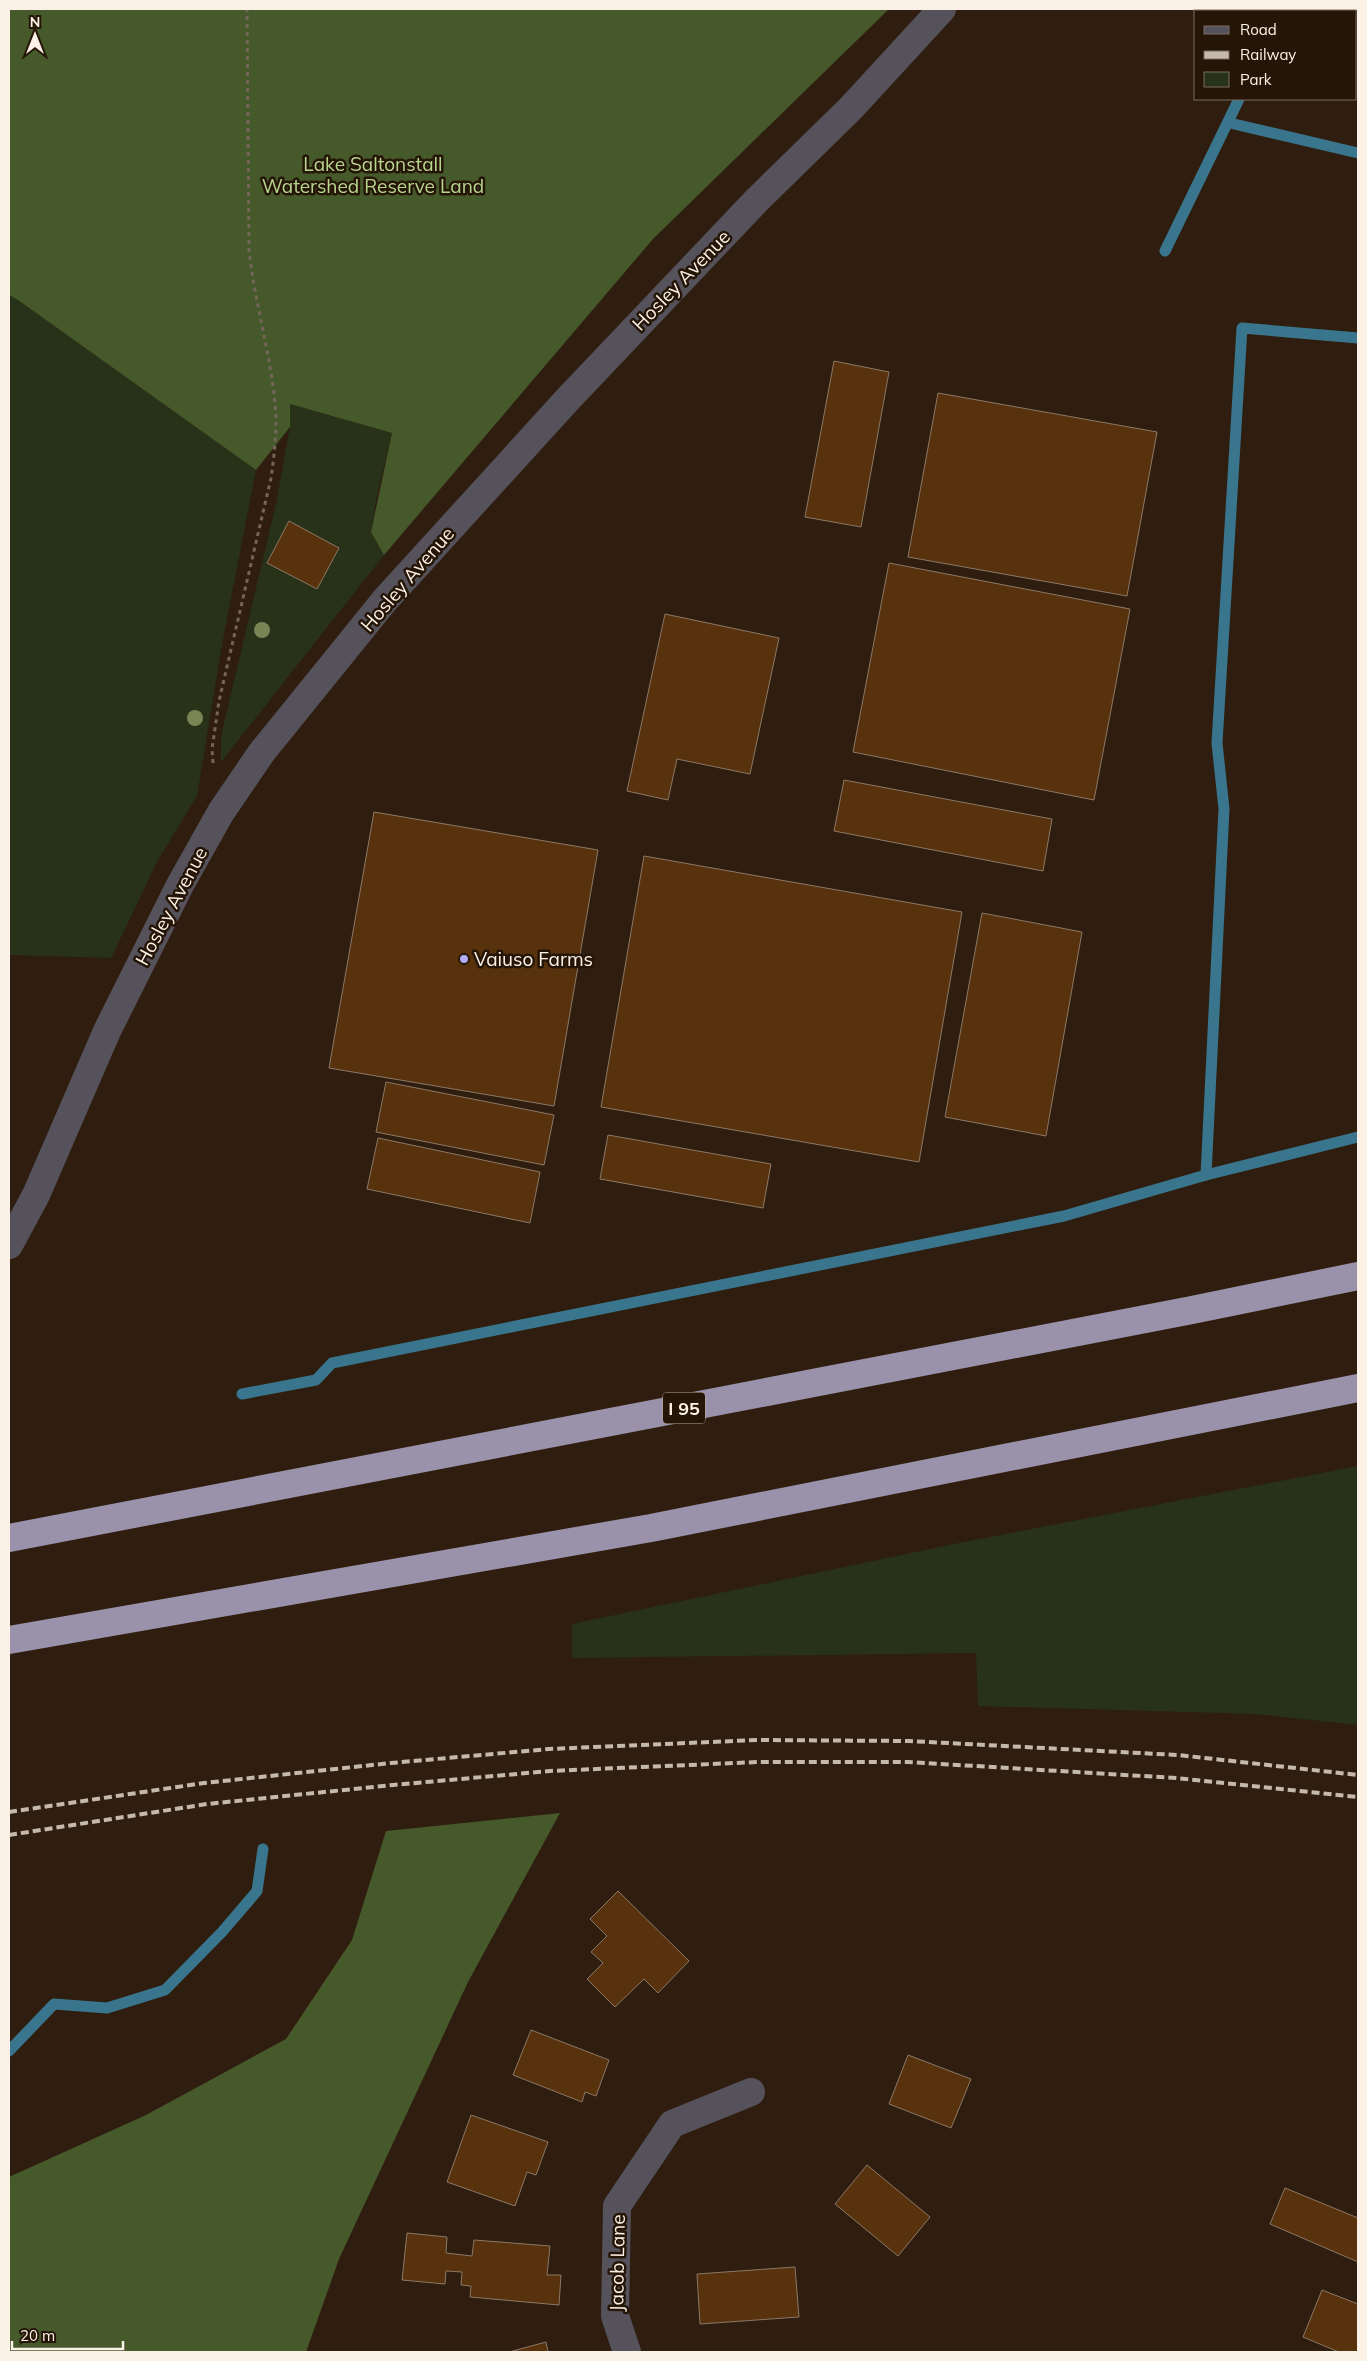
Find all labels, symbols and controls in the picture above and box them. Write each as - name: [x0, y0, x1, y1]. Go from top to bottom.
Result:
- north arrow: [10, 10, 60, 60]
- legend: [1194, 10, 1357, 100]
- text: N: [30, 13, 40, 31]
- text: Road: [1240, 20, 1277, 39]
- text: Railway: [1240, 45, 1296, 64]
- text: Park: [1240, 70, 1272, 89]
- park label: Lake Saltonstall Watershed Reserve Land: [262, 152, 484, 198]
- street label: Hosley Avenue: [627, 225, 735, 335]
- street label: Hosley Avenue: [355, 522, 459, 636]
- street label: Hosley Avenue: [130, 843, 212, 969]
- place label: Vaiuso Farms: [474, 947, 593, 971]
- marker: Vaiuso Farms: [458, 953, 470, 965]
- road number: I 95: [663, 1392, 705, 1424]
- street label: Jacob Lane: [604, 2214, 630, 2312]
- scale bar: [12, 2318, 124, 2350]
- text: 20 m: [20, 2326, 55, 2345]

